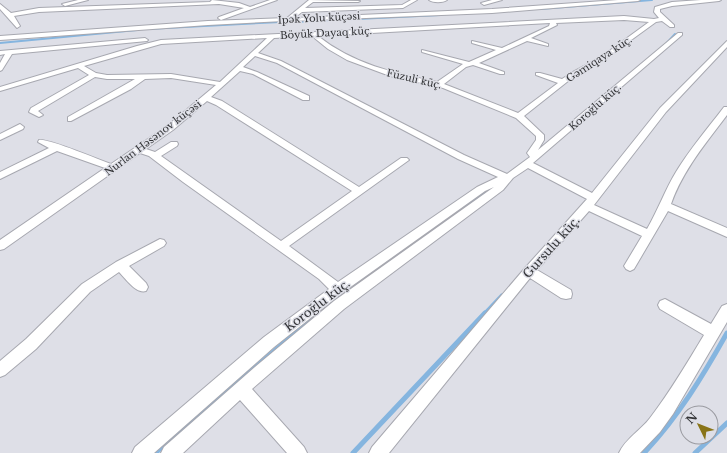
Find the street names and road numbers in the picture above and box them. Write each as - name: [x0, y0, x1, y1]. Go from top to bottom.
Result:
- street label: İpək Yolu küçəsi: [277, 8, 361, 27]
- street label: Böyük Dayaq küç.: [280, 24, 372, 42]
- street label: Gəmiqaya küç.: [564, 33, 634, 85]
- street label: Füzuli küç.: [385, 66, 443, 92]
- street label: Koroğlu küç.: [566, 81, 624, 133]
- street label: Nurlan Həsənov küçəsi: [102, 97, 204, 179]
- street label: Gursulu küç.: [519, 213, 583, 281]
- street label: Koroğlu küç.: [281, 276, 353, 334]

